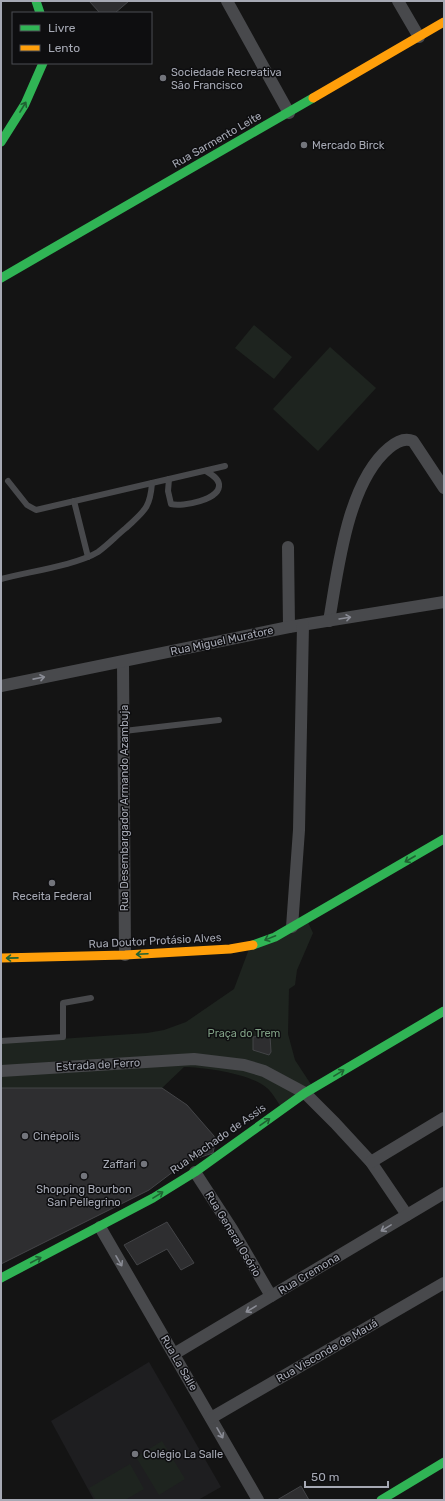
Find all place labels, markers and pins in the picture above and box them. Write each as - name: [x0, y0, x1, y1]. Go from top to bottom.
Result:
- place label: Sociedade Recreativa São Francisco: [171, 66, 282, 92]
- marker: Sociedade Recreativa São Francisco: [158, 73, 168, 83]
- place label: Mercado Birck: [312, 139, 385, 152]
- marker: Mercado Birck: [299, 140, 309, 150]
- marker: Receita Federal: [47, 878, 57, 888]
- place label: Receita Federal: [12, 890, 92, 903]
- place label: Cinépolis: [33, 1130, 80, 1143]
- marker: Cinépolis: [20, 1131, 30, 1141]
- place label: Zaffari: [103, 1158, 136, 1171]
- marker: Zaffari: [139, 1159, 149, 1169]
- marker: Shopping Bourbon San Pellegrino: [79, 1171, 89, 1181]
- place label: Shopping Bourbon San Pellegrino: [36, 1183, 132, 1209]
- place label: Colégio La Salle: [143, 1448, 223, 1461]
- marker: Colégio La Salle: [130, 1449, 140, 1459]

